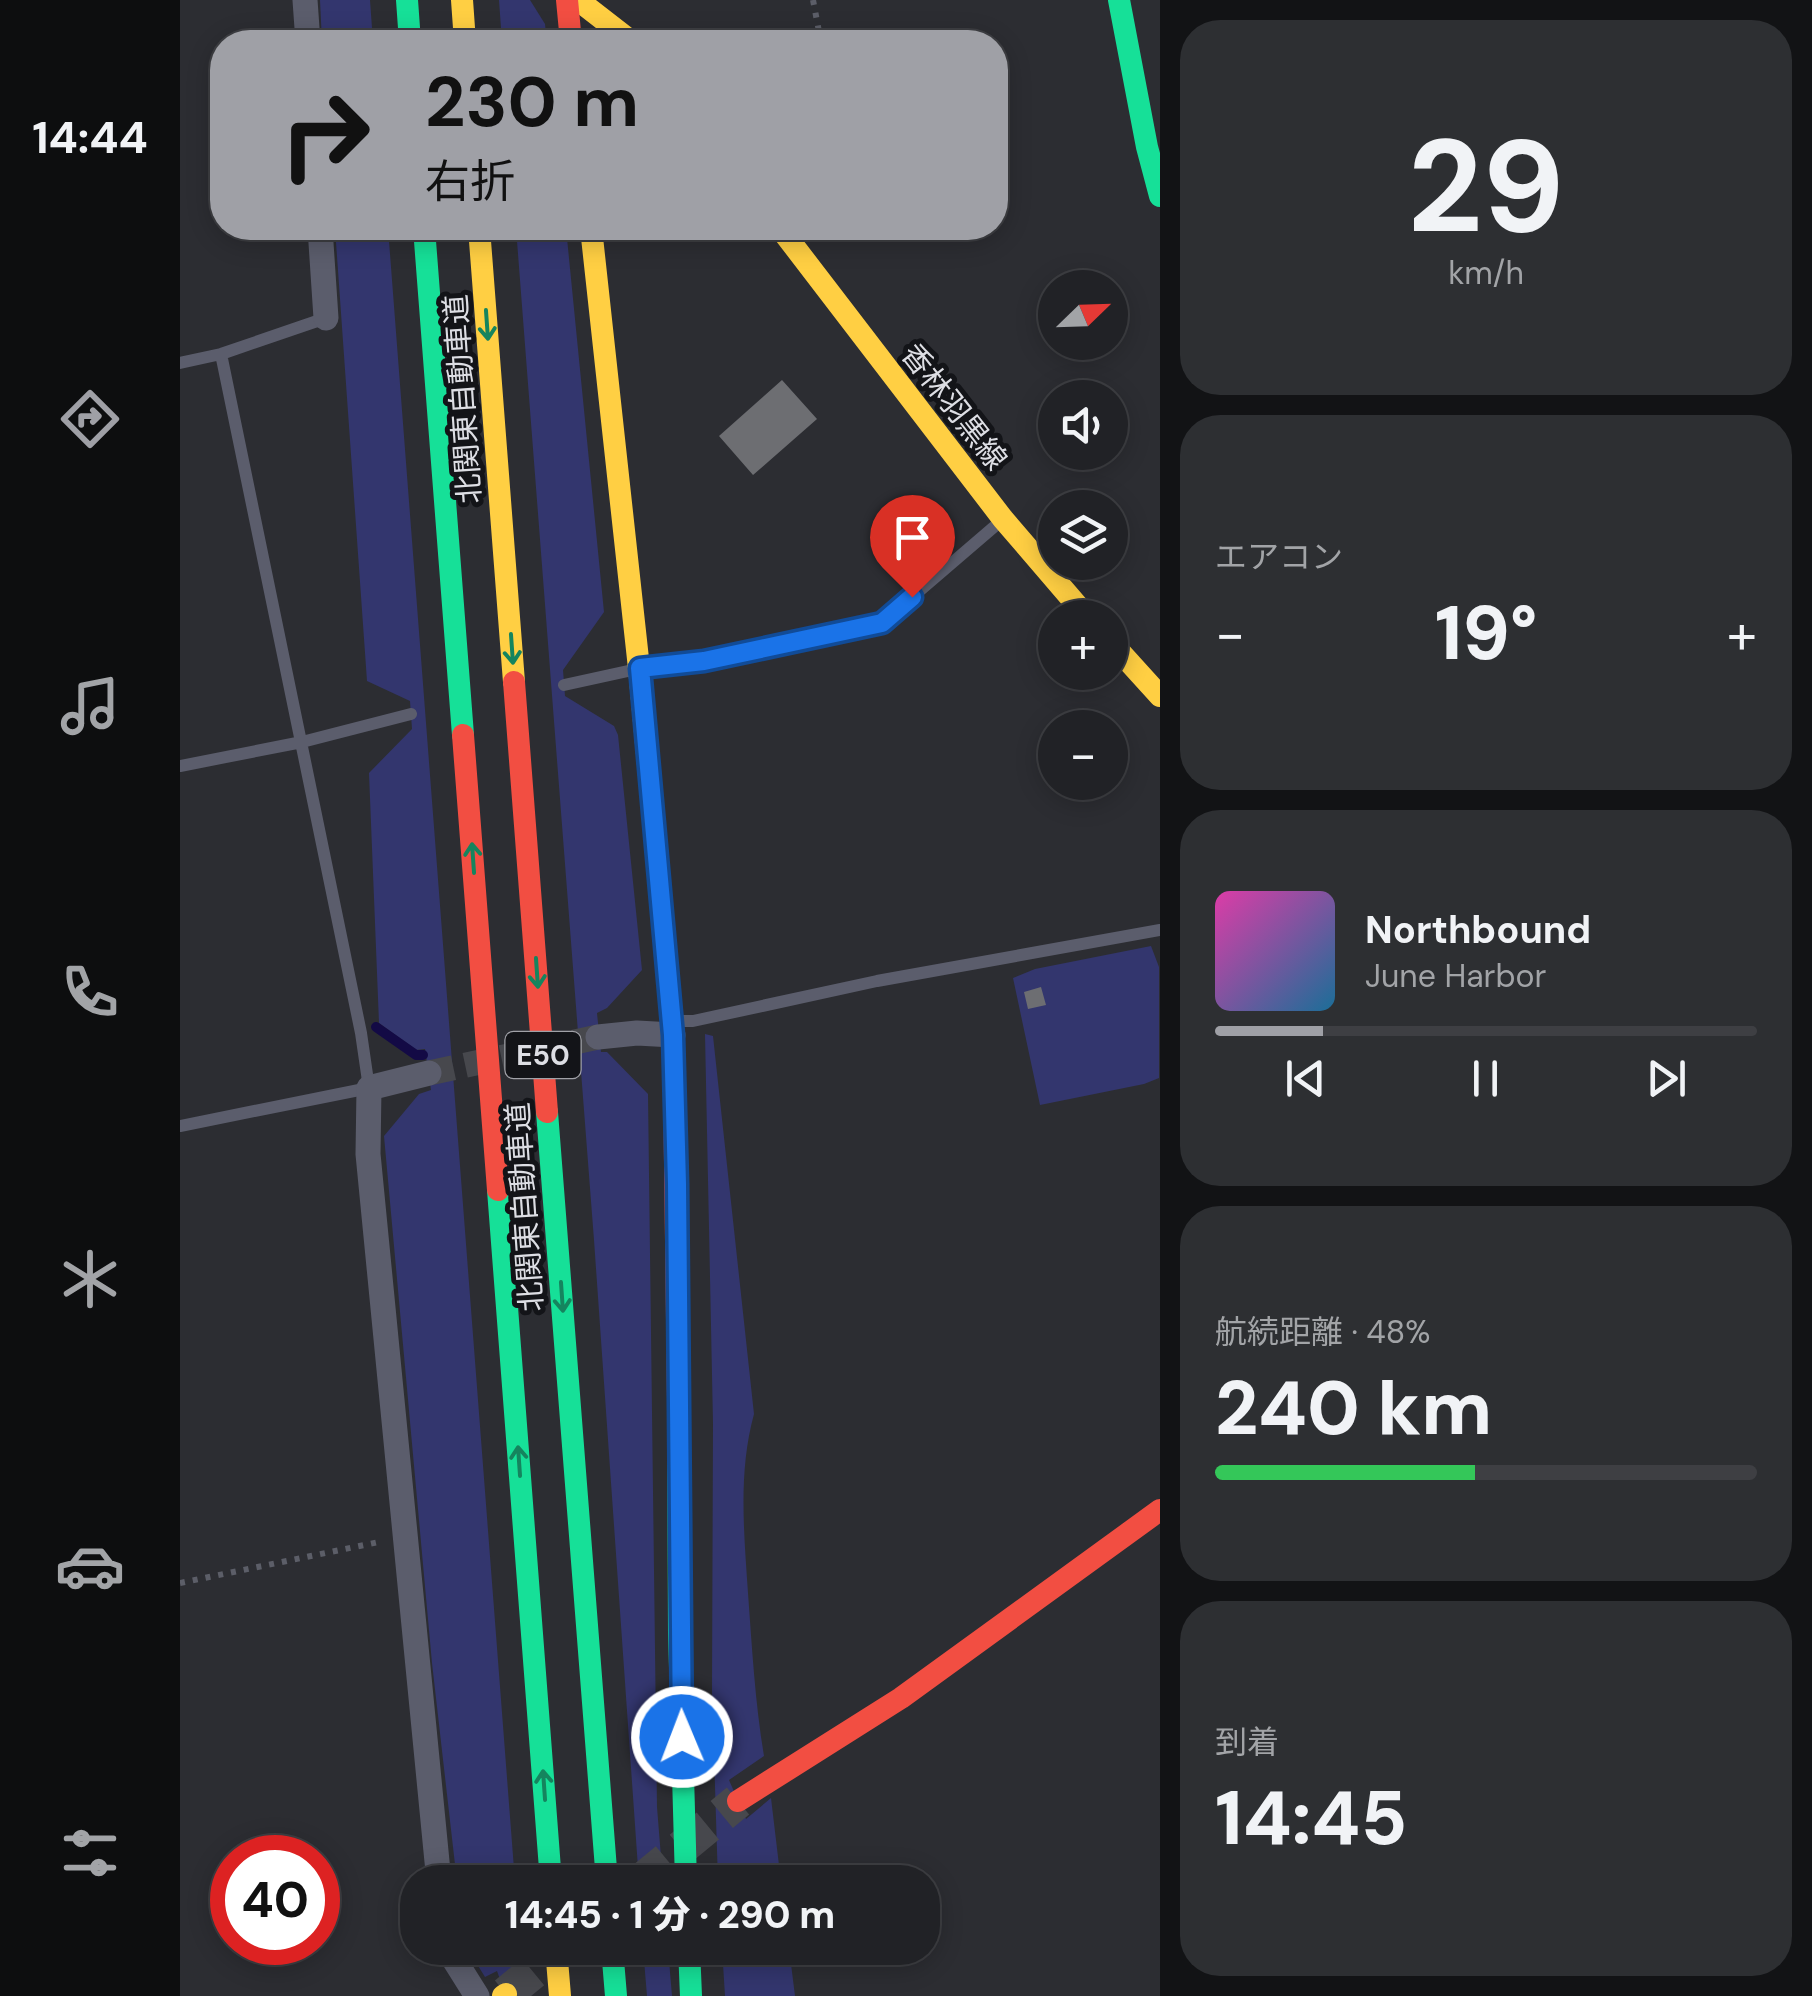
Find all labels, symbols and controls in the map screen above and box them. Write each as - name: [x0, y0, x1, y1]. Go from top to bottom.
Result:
- text: 230 m: [425, 57, 639, 148]
- icon: right: [260, 70, 390, 200]
- text: 29: [1407, 102, 1565, 271]
- text: 14:44: [32, 108, 148, 167]
- text: 右折: [425, 152, 515, 211]
- text: km/h: [1448, 252, 1524, 294]
- north arrow: [1038, 270, 1128, 360]
- map controls: [1038, 270, 1128, 800]
- street label: 北関東自動車道: [436, 293, 489, 505]
- one-way arrow: [478, 308, 497, 340]
- street label: 香林羽黒線: [893, 336, 1016, 478]
- button: sound: [1038, 380, 1128, 470]
- icon: directions: [55, 384, 125, 454]
- button: layers: [1038, 490, 1128, 580]
- pin: [870, 495, 955, 598]
- icon: arrive: [885, 510, 940, 565]
- text: エアコン: [1215, 536, 1343, 578]
- text: 19°: [1435, 585, 1537, 682]
- text: −: [1215, 598, 1245, 670]
- text: +: [1727, 598, 1757, 670]
- button: +: [1038, 600, 1128, 690]
- one-way arrow: [503, 632, 522, 664]
- icon: music: [55, 671, 125, 741]
- button: −: [1038, 710, 1128, 800]
- one-way arrow: [463, 842, 482, 875]
- text: Northbound: [1365, 905, 1591, 955]
- text: June Harbor: [1365, 955, 1546, 997]
- one-way arrow: [528, 956, 547, 988]
- icon: phone: [55, 957, 125, 1027]
- road number: E50: [506, 1032, 580, 1078]
- icon: previous: [1278, 1051, 1333, 1106]
- icon: pause: [1458, 1051, 1513, 1106]
- icon: next: [1639, 1051, 1694, 1106]
- street label: 北関東自動車道: [498, 1101, 551, 1313]
- icon: climate: [55, 1244, 125, 1314]
- one-way arrow: [553, 1280, 572, 1312]
- text: 航続距離 · 48%: [1215, 1311, 1430, 1353]
- text: 240 km: [1215, 1360, 1492, 1457]
- one-way arrow: [509, 1446, 528, 1478]
- icon: car: [55, 1531, 125, 1601]
- position arrow: [630, 1685, 734, 1789]
- text: 到着: [1215, 1721, 1279, 1763]
- one-way arrow: [534, 1770, 553, 1802]
- text: 14:45: [1215, 1770, 1407, 1867]
- icon: filters: [55, 1818, 125, 1888]
- speed limit sign: 40: [210, 1835, 340, 1965]
- text: 14:45 · 1 分 · 290 m: [505, 1890, 835, 1940]

